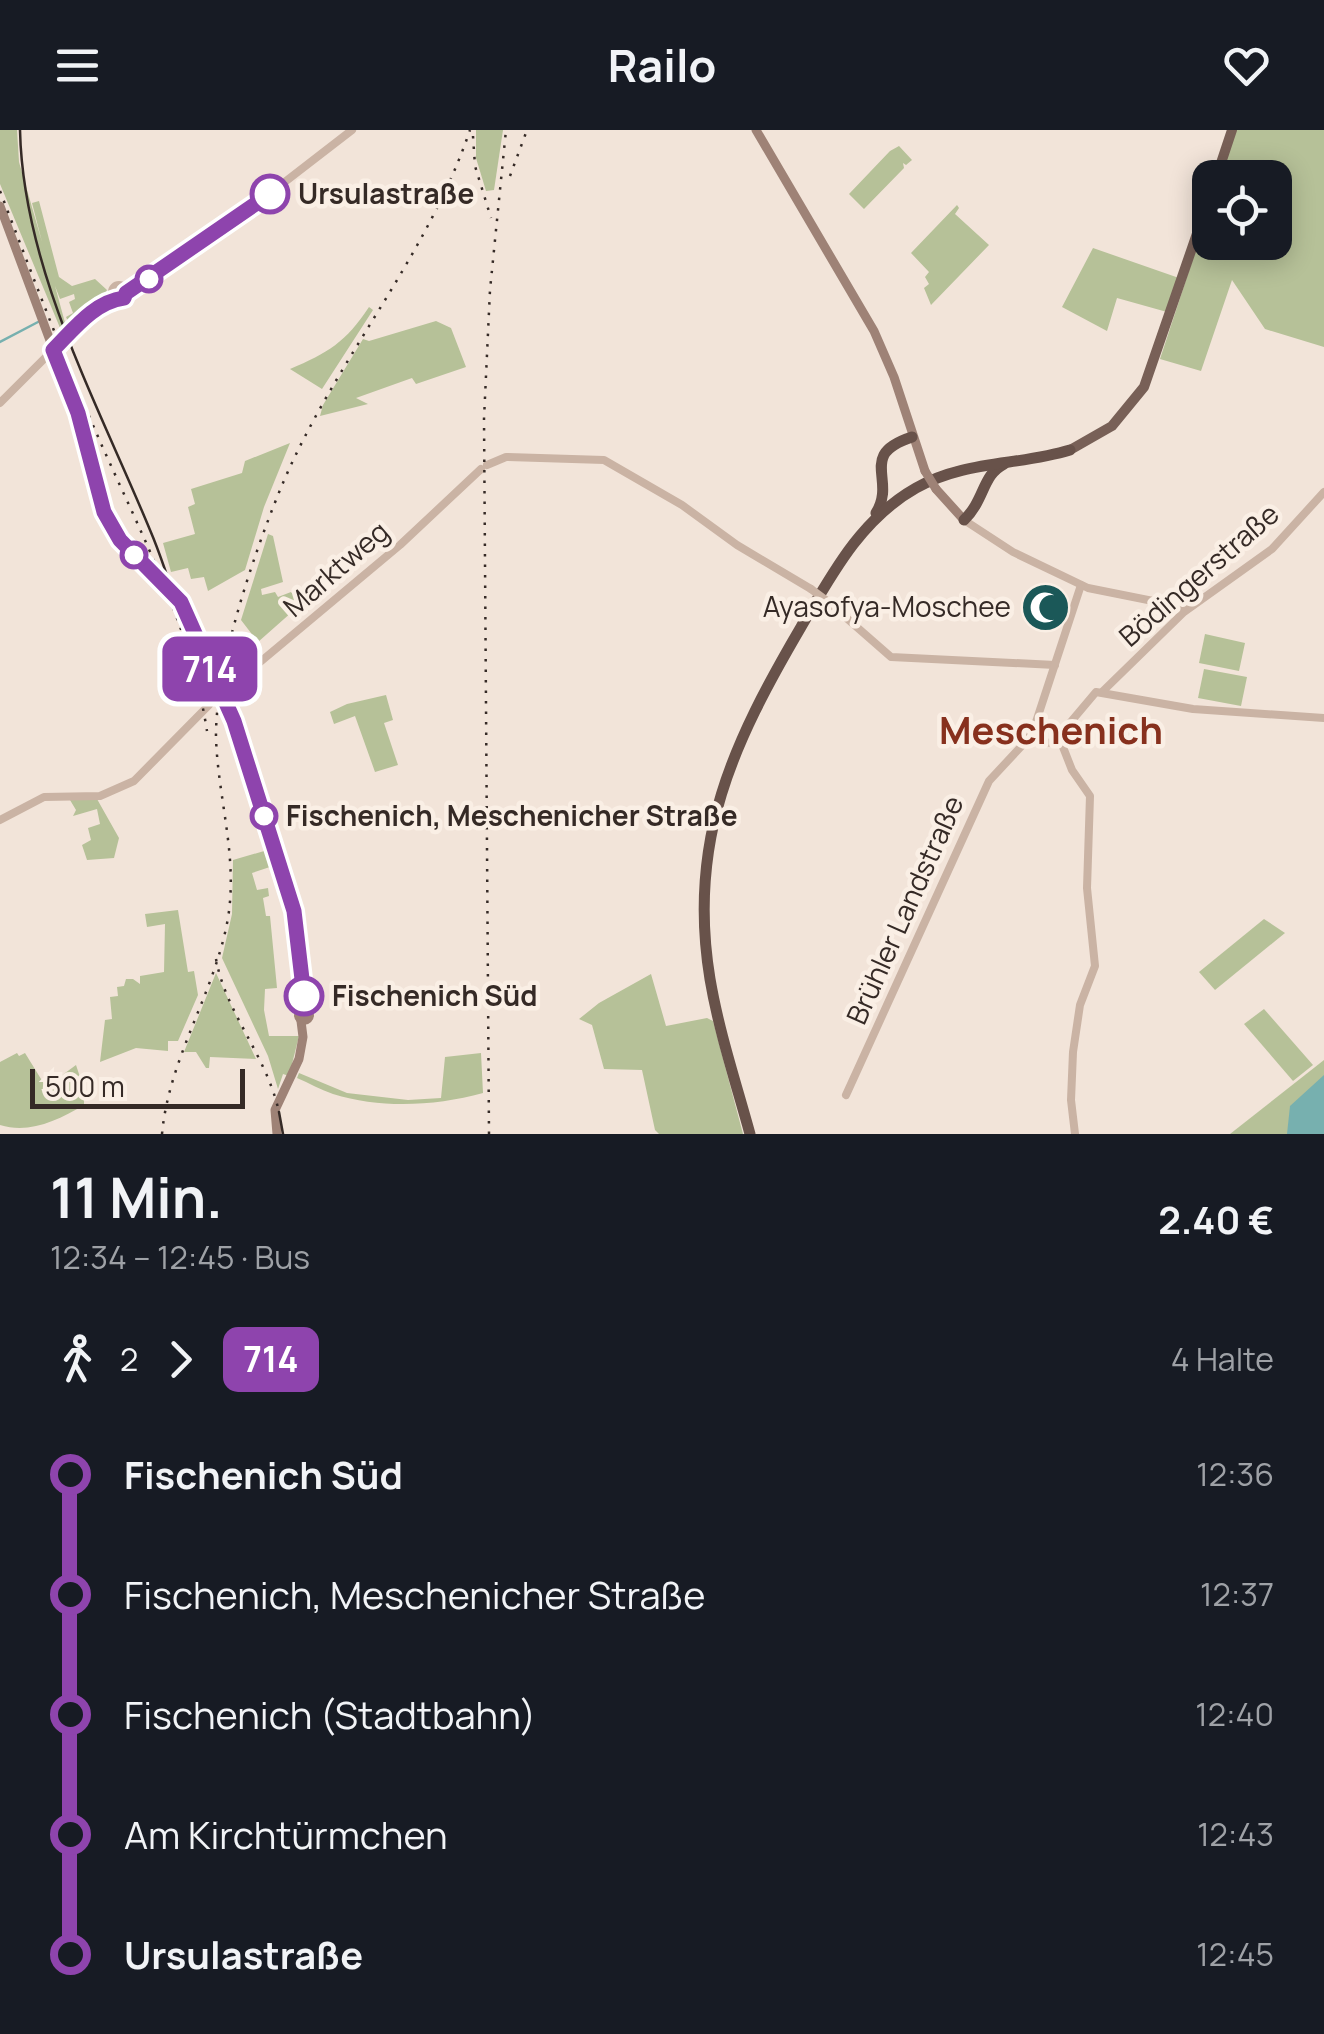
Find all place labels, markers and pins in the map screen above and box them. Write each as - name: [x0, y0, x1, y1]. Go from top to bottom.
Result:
- place label: Ursulastraße: [298, 174, 474, 212]
- marker: Ursulastraße: [251, 175, 289, 213]
- unlabelled marker: [136, 266, 162, 292]
- unlabelled marker: [121, 542, 147, 568]
- mosque icon: Ayasofya-Moschee: [1020, 581, 1072, 633]
- place label: Ayasofya-Moschee: [763, 587, 1011, 625]
- place label: Fischenich, Meschenicher Straße: [286, 796, 738, 834]
- marker: Fischenich, Meschenicher Straße: [251, 803, 277, 829]
- place label: Fischenich Süd: [332, 976, 538, 1014]
- marker: Fischenich Süd: [285, 977, 323, 1015]

